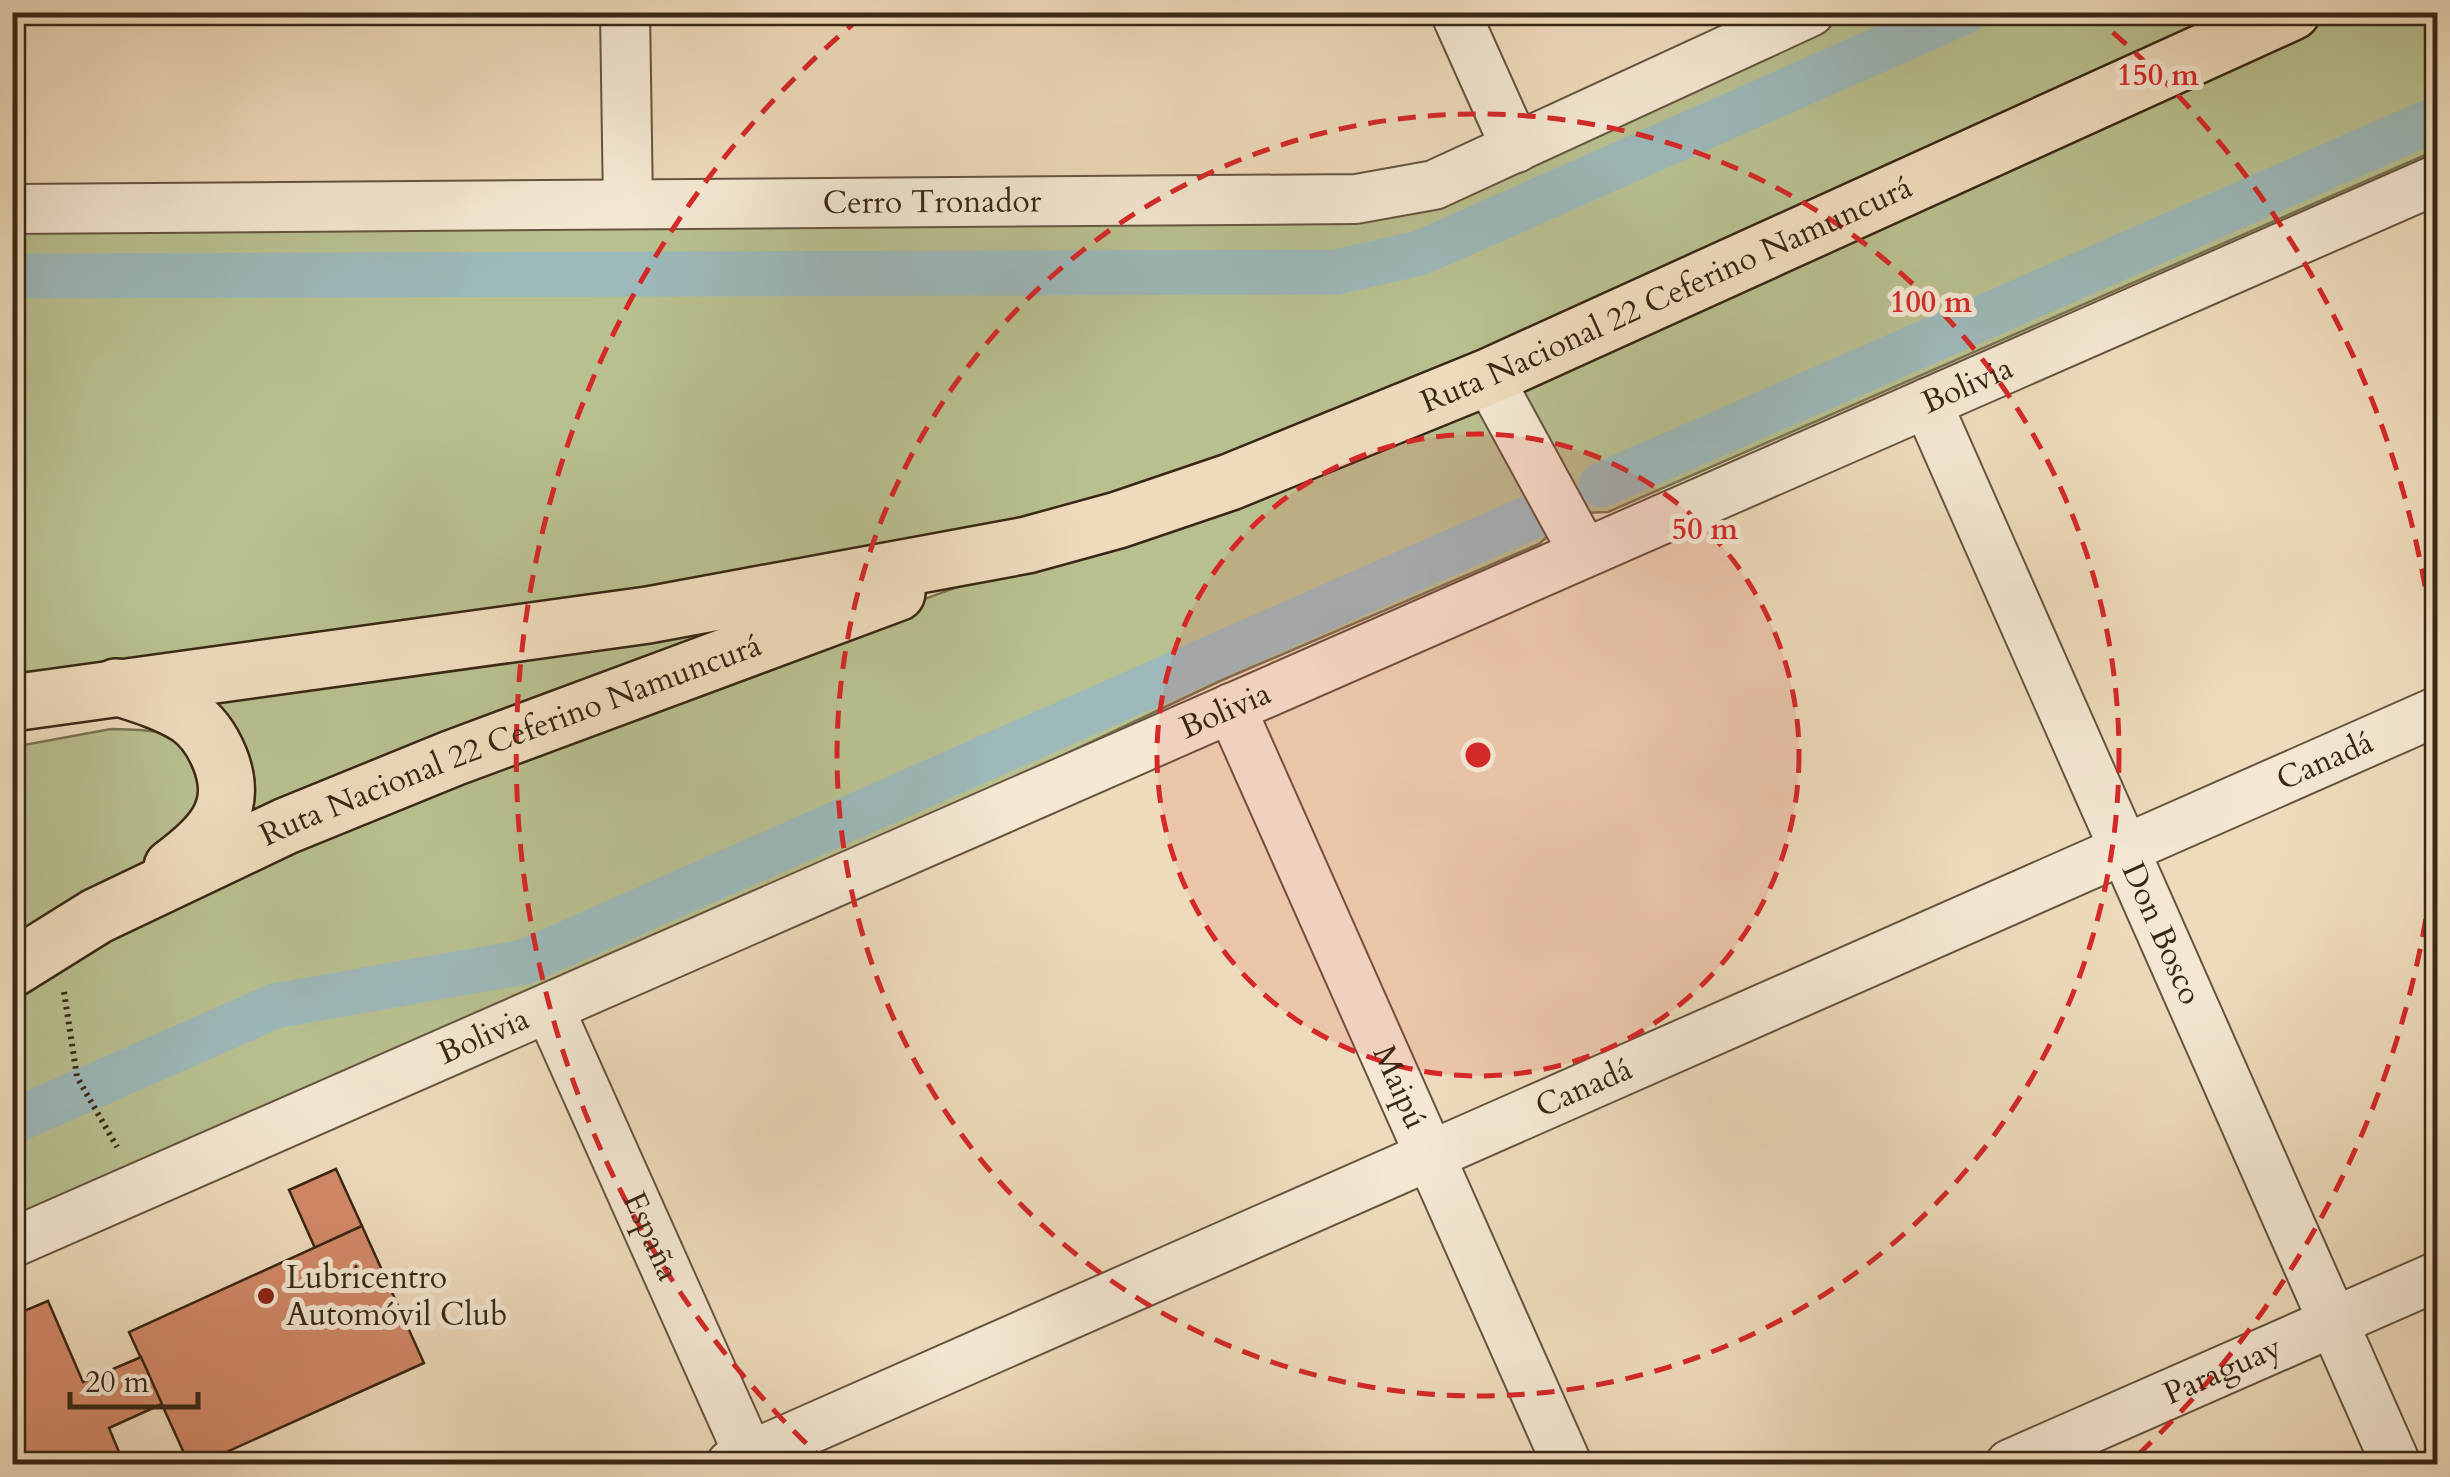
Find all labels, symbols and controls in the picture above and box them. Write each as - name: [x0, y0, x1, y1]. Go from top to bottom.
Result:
- text: 150 m: [2117, 55, 2199, 96]
- street label: Ruta Nacional 22 Ceferino Namuncurá: [1414, 165, 1919, 424]
- street label: Cerro Tronador: [822, 179, 1042, 225]
- text: 100 m: [1890, 282, 1972, 323]
- street label: Bolivia: [1915, 346, 2020, 425]
- text: 50 m: [1672, 509, 1739, 550]
- street label: Ruta Nacional 22 Ceferino Namuncurá: [253, 623, 768, 857]
- street label: Bolivia: [1173, 671, 1278, 750]
- street label: Canadá: [2270, 720, 2380, 801]
- centre of rings: [1460, 737, 1496, 773]
- street label: Don Bosco: [2111, 855, 2212, 1012]
- street label: Bolivia: [431, 997, 536, 1075]
- street label: Maipú: [1362, 1038, 1437, 1136]
- street label: Canadá: [1529, 1047, 1639, 1128]
- street label: España: [612, 1185, 690, 1288]
- place label: Lubricentro Automóvil Club: [286, 1256, 507, 1337]
- marker: Lubricentro Automóvil Club: [255, 1285, 277, 1307]
- street label: Paraguay: [2157, 1325, 2288, 1416]
- scale bar: [70, 1347, 198, 1409]
- text: 20 m: [85, 1362, 150, 1403]

